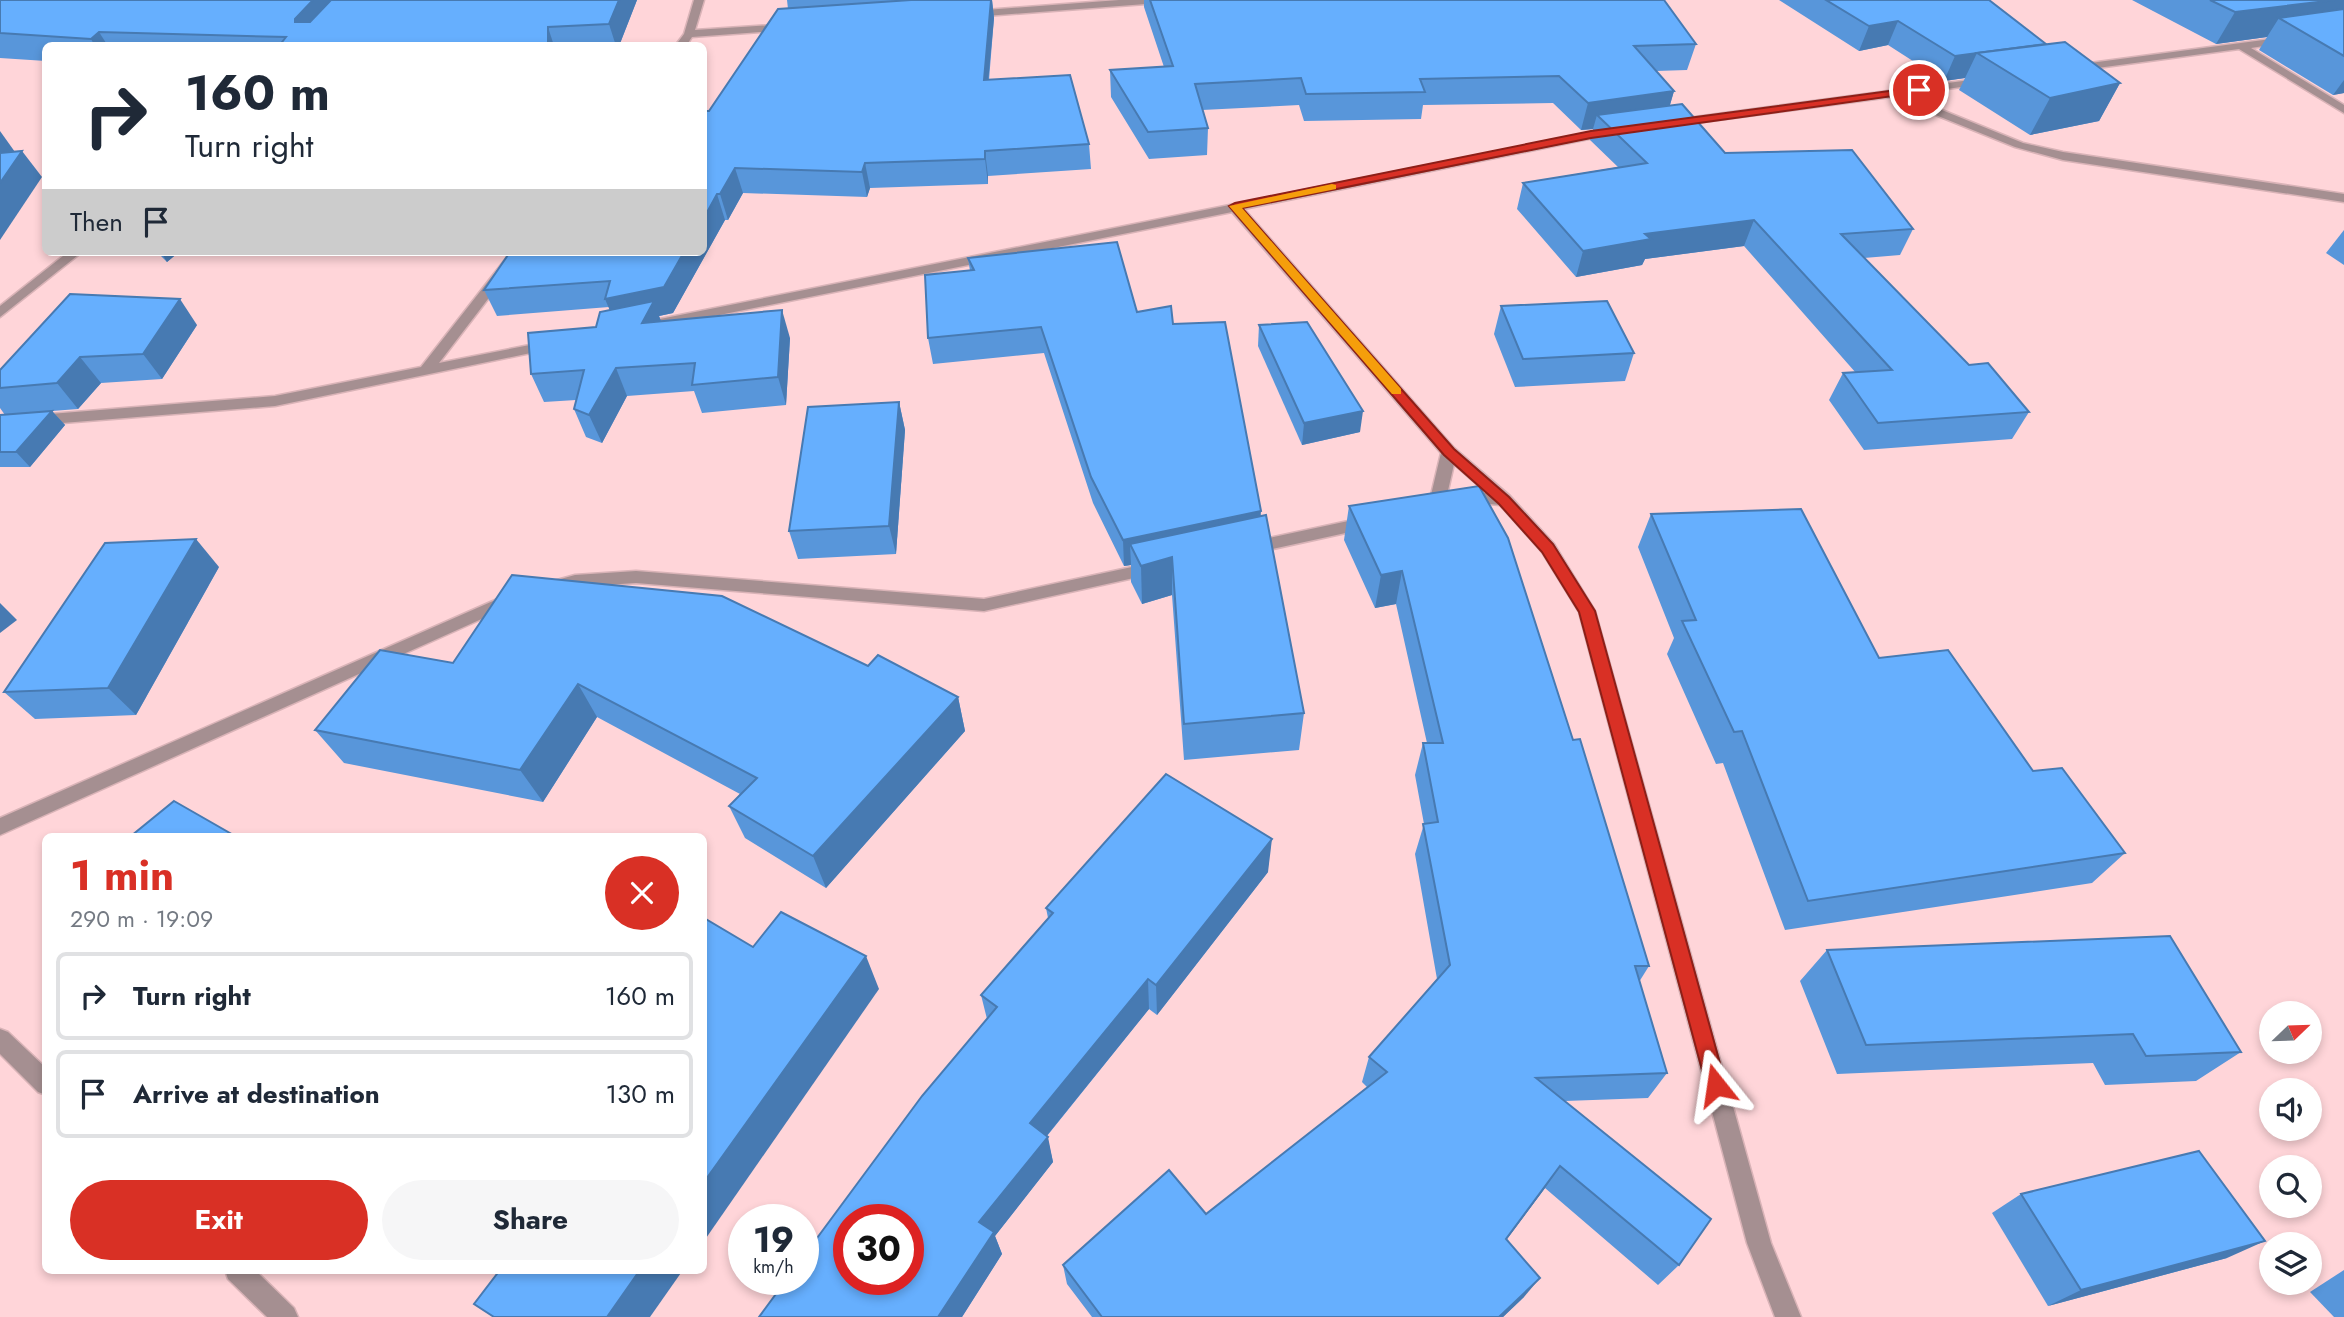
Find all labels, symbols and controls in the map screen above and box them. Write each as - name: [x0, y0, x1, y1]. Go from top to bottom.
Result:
- text: 160 m: [185, 58, 330, 128]
- pin: [1889, 60, 1949, 120]
- icon: right: [70, 70, 161, 161]
- icon: arrive: [1900, 71, 1938, 109]
- text: Turn right: [185, 123, 314, 169]
- text: Then: [70, 203, 123, 241]
- icon: arrive: [137, 203, 175, 241]
- text: 1 min: [70, 845, 174, 906]
- button: close: [605, 856, 679, 930]
- text: 290 m · 19:09: [70, 902, 213, 936]
- icon: right: [74, 977, 112, 1015]
- text: Turn right: [133, 977, 251, 1015]
- text: 160 m: [605, 977, 675, 1015]
- north arrow: [2259, 1001, 2322, 1064]
- map controls: [2259, 1001, 2322, 1295]
- position arrow: [1679, 1048, 1753, 1122]
- icon: arrive: [74, 1075, 112, 1113]
- text: Arrive at destination: [133, 1075, 380, 1113]
- text: 130 m: [605, 1075, 675, 1113]
- button: sound: [2259, 1078, 2322, 1141]
- button: search: [2259, 1155, 2322, 1218]
- button: Exit: [70, 1180, 368, 1260]
- button: Share: [382, 1180, 679, 1260]
- speed limit sign: 30: [833, 1204, 924, 1295]
- text: 19: [753, 1215, 794, 1265]
- button: layers: [2259, 1232, 2322, 1295]
- text: km/h: [753, 1254, 794, 1280]

